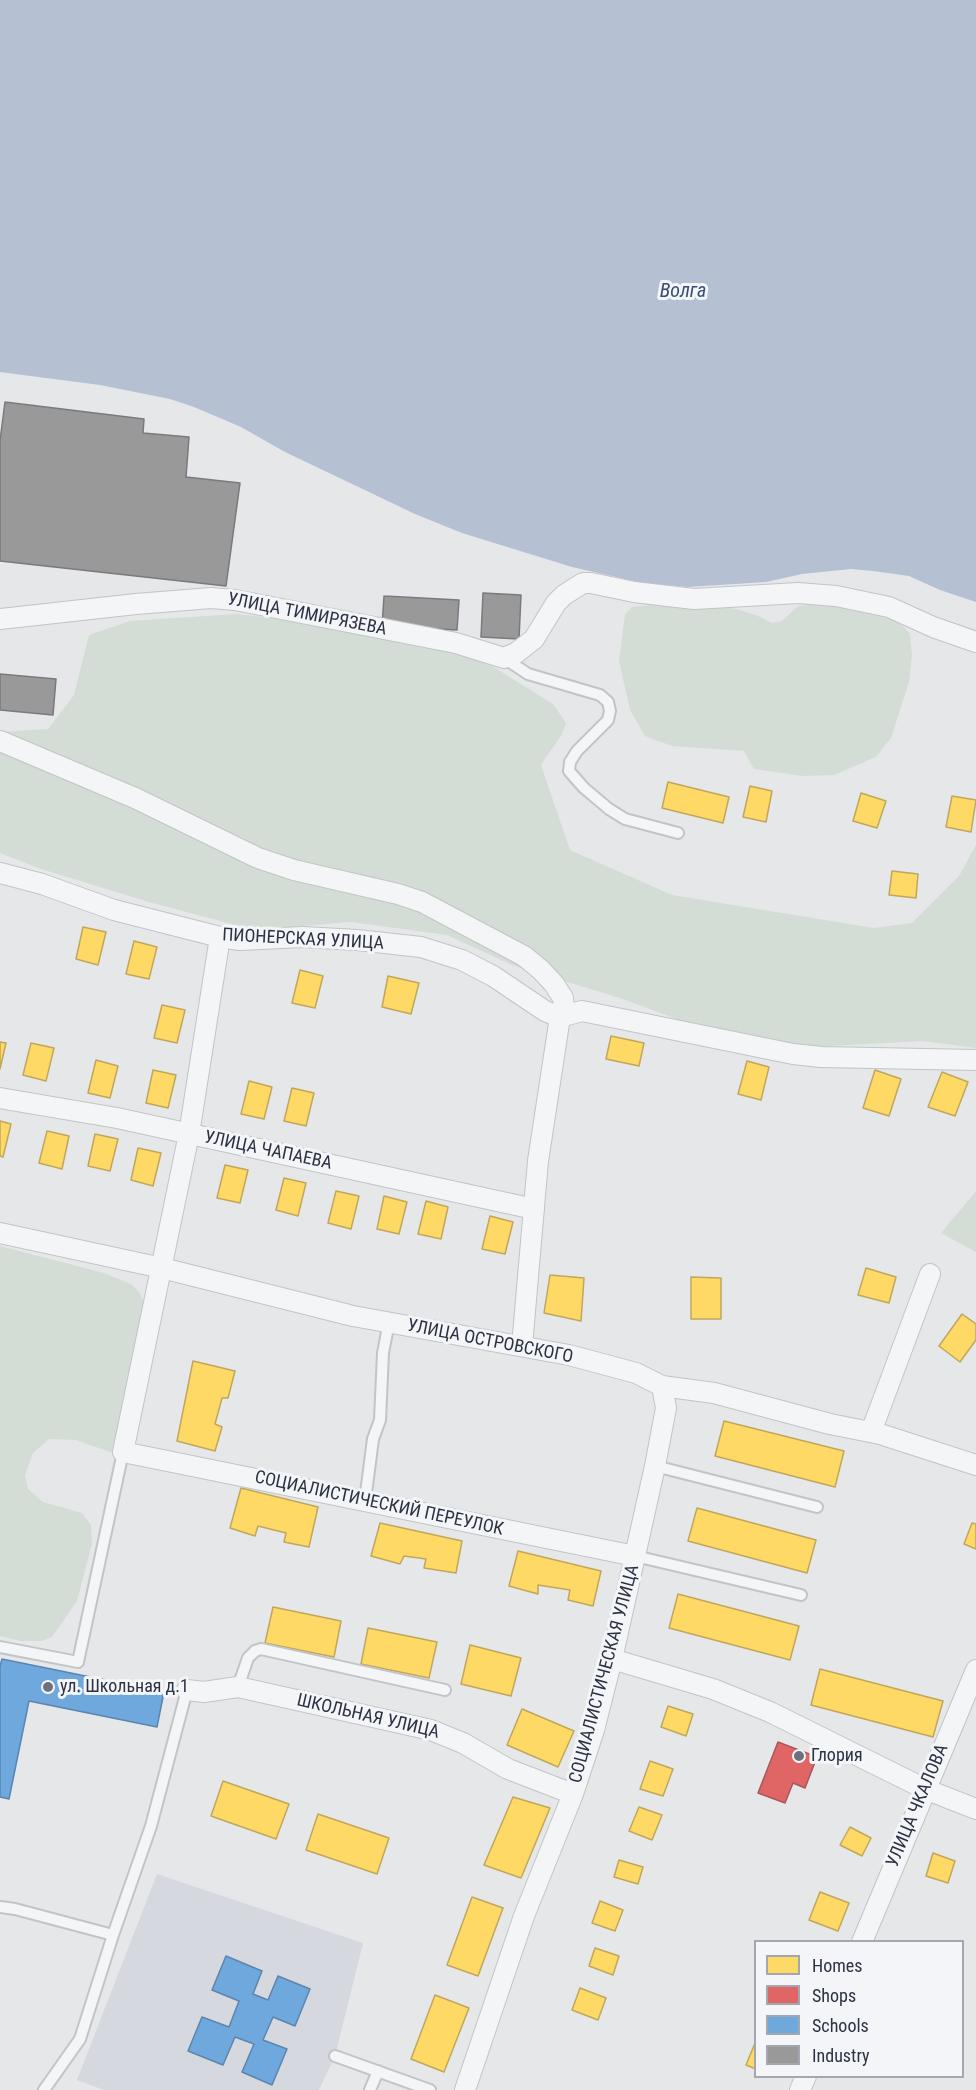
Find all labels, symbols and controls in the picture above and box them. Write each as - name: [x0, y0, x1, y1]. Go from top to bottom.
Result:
- water label: Волга: [660, 280, 706, 304]
- street label: УЛИЦА ТИМИРЯЗЕВА: [226, 589, 388, 641]
- street label: ПИОНЕРСКАЯ УЛИЦА: [222, 925, 384, 955]
- street label: УЛИЦА ЧАПАЕВА: [202, 1127, 334, 1175]
- street label: УЛИЦА ОСТРОВСКОГО: [405, 1315, 575, 1369]
- street label: СОЦИАЛИСТИЧЕСКИЙ ПЕРЕУЛОК: [253, 1467, 505, 1541]
- street label: СОЦИАЛИСТИЧЕСКАЯ УЛИЦА: [565, 1562, 645, 1786]
- place label: ул. Школьная д.1: [60, 1676, 189, 1698]
- marker: ул. Школьная д.1: [41, 1680, 55, 1694]
- street label: ШКОЛЬНАЯ УЛИЦА: [295, 1690, 441, 1744]
- street label: УЛИЦА ЧКАЛОВА: [882, 1741, 954, 1871]
- place label: Глория: [811, 1745, 863, 1767]
- marker: Глория: [792, 1749, 806, 1763]
- legend: [754, 1940, 964, 2078]
- text: Homes: [812, 1955, 862, 1976]
- text: Shops: [812, 1985, 856, 2006]
- text: Schools: [812, 2015, 869, 2036]
- text: Industry: [812, 2045, 870, 2066]

